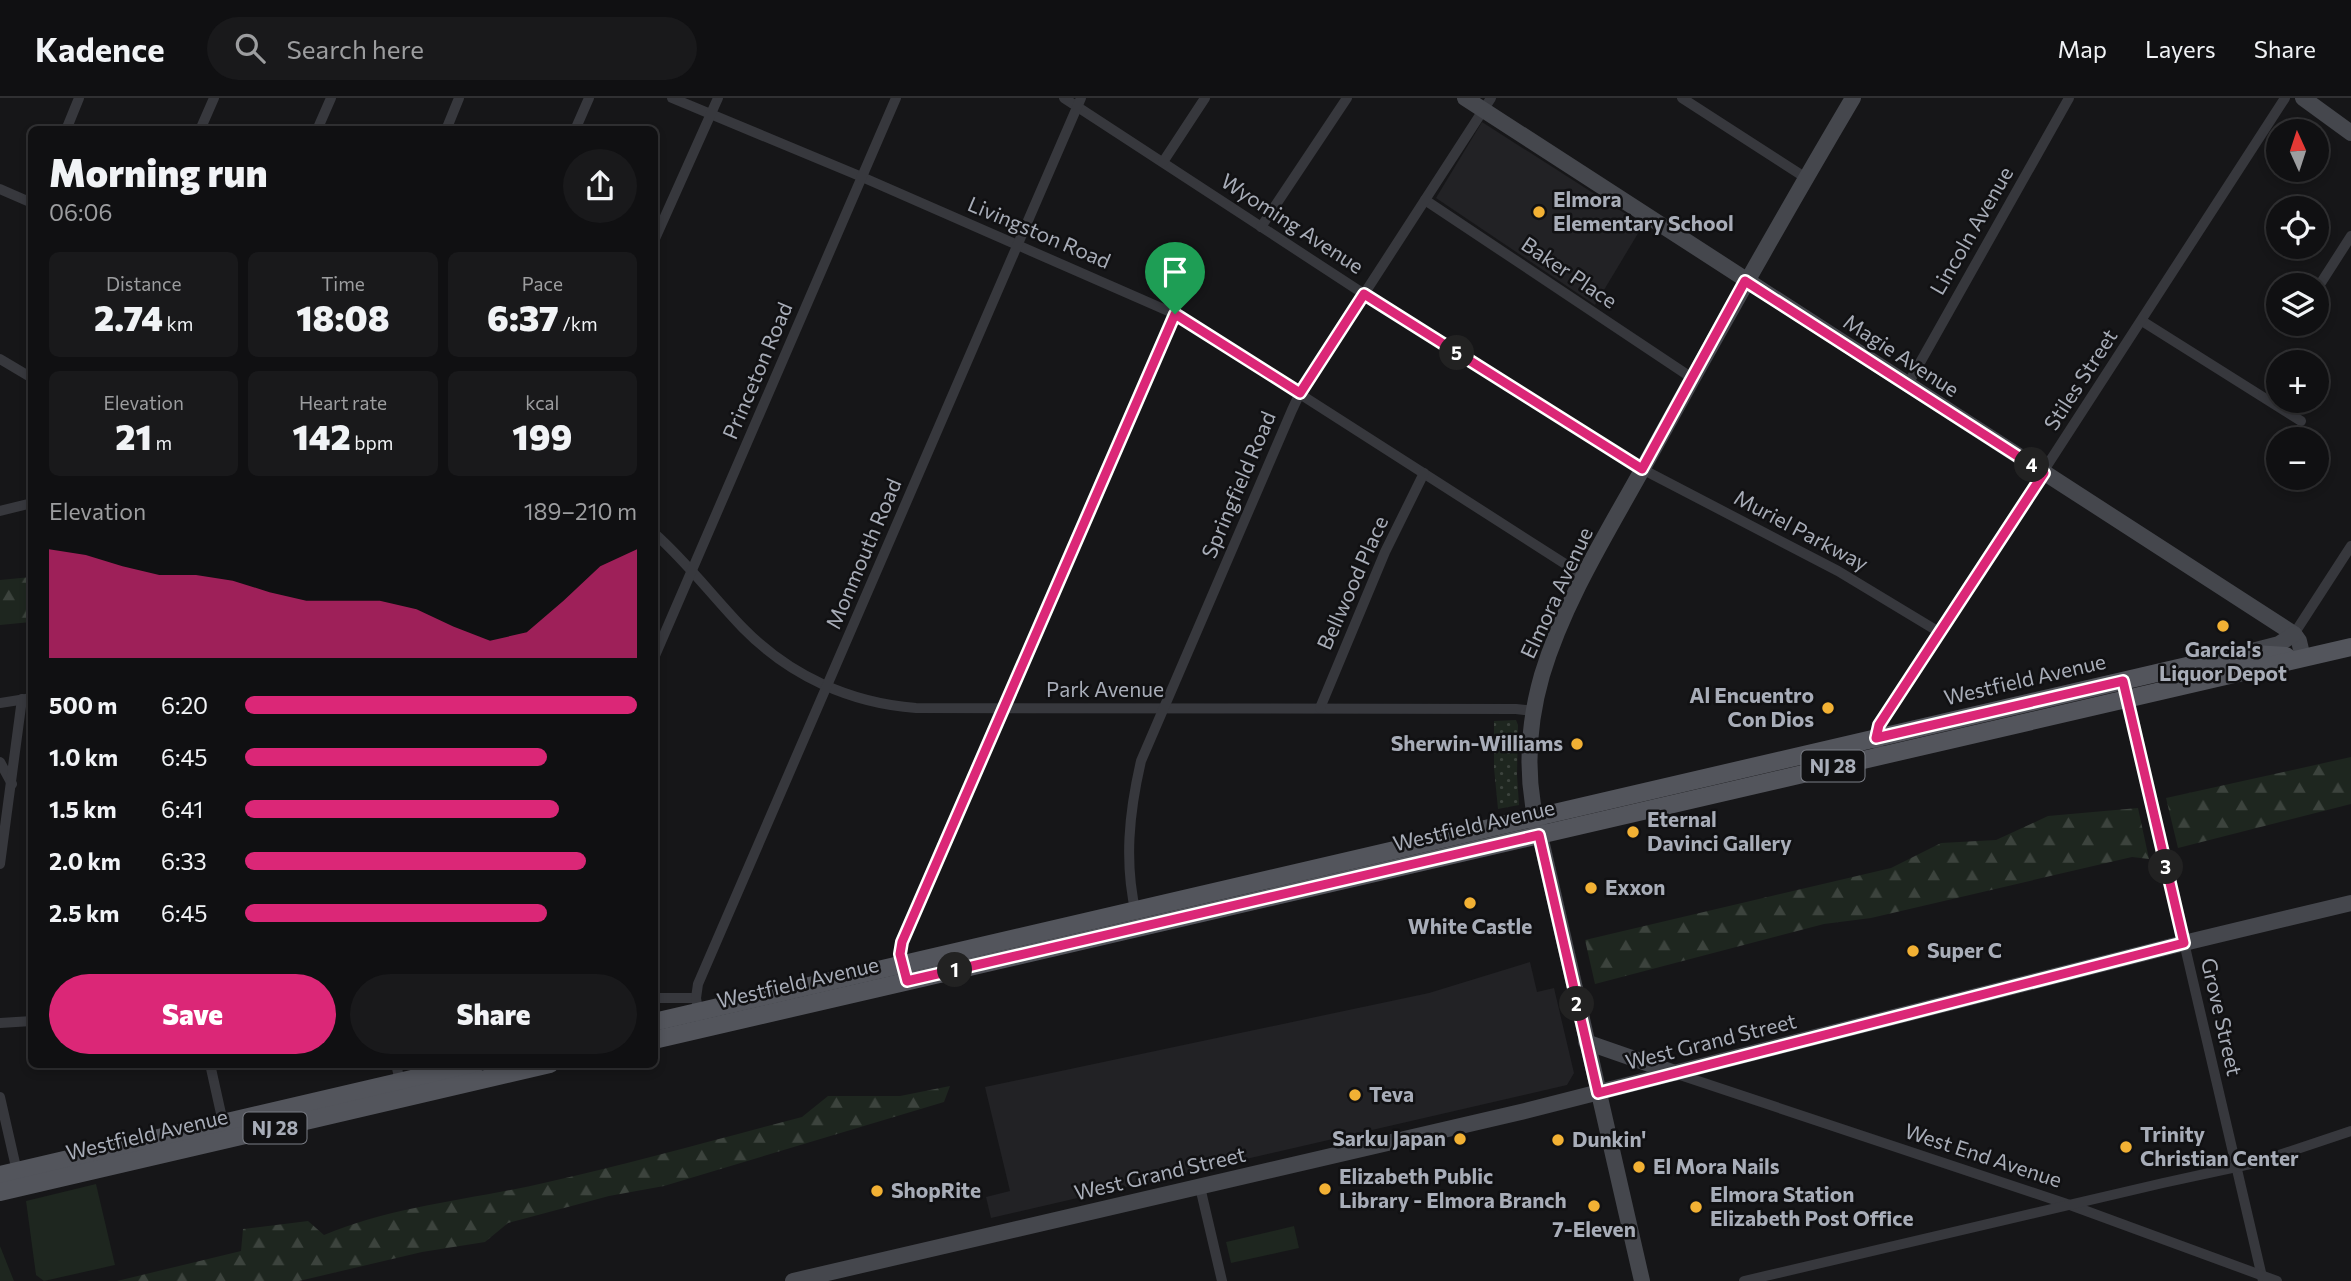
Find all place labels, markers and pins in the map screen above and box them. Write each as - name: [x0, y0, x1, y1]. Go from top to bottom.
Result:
- place label: Elmora Elementary School: [1553, 186, 1734, 235]
- marker: Elmora Elementary School: [1531, 204, 1547, 220]
- pin: [1145, 242, 1205, 314]
- pin: 5: [1440, 336, 1474, 370]
- pin: 4: [2014, 448, 2050, 482]
- marker: Garcia's Liquor Depot: [2215, 618, 2231, 634]
- place label: Garcia's Liquor Depot: [2159, 636, 2287, 685]
- place label: Al Encuentro Con Dios: [1689, 682, 1814, 731]
- marker: Al Encuentro Con Dios: [1820, 700, 1836, 716]
- place label: Sherwin-Williams: [1391, 730, 1563, 755]
- marker: Sherwin-Williams: [1569, 736, 1585, 752]
- place label: Eternal Davinci Gallery: [1647, 806, 1792, 855]
- marker: Eternal Davinci Gallery: [1625, 824, 1641, 840]
- pin: 3: [2148, 850, 2184, 884]
- place label: Exxon: [1605, 874, 1666, 899]
- marker: Exxon: [1583, 880, 1599, 896]
- marker: White Castle: [1462, 895, 1478, 911]
- place label: White Castle: [1408, 913, 1532, 938]
- place label: Super C: [1927, 937, 2002, 962]
- marker: Super C: [1905, 943, 1921, 959]
- pin: 1: [937, 952, 972, 988]
- pin: 2: [1560, 986, 1594, 1021]
- place label: Teva: [1369, 1081, 1414, 1106]
- marker: Teva: [1347, 1087, 1363, 1103]
- place label: Trinity Christian Center: [2140, 1121, 2299, 1170]
- place label: Sarku Japan: [1332, 1125, 1446, 1150]
- place label: Dunkin': [1572, 1126, 1646, 1151]
- marker: Sarku Japan: [1452, 1131, 1468, 1147]
- marker: Dunkin': [1550, 1132, 1566, 1148]
- marker: Trinity Christian Center: [2118, 1139, 2134, 1155]
- place label: El Mora Nails: [1653, 1153, 1780, 1178]
- marker: El Mora Nails: [1631, 1159, 1647, 1175]
- place label: Elizabeth Public Library - Elmora Branch: [1339, 1163, 1567, 1212]
- place label: ShopRite: [891, 1177, 981, 1202]
- marker: Elizabeth Public Library - Elmora Branch: [1317, 1181, 1333, 1197]
- place label: Elmora Station Elizabeth Post Office: [1710, 1181, 1913, 1230]
- marker: ShopRite: [869, 1183, 885, 1199]
- marker: 7-Eleven: [1586, 1198, 1602, 1214]
- marker: Elmora Station Elizabeth Post Office: [1688, 1199, 1704, 1215]
- place label: 7-Eleven: [1552, 1216, 1636, 1241]

